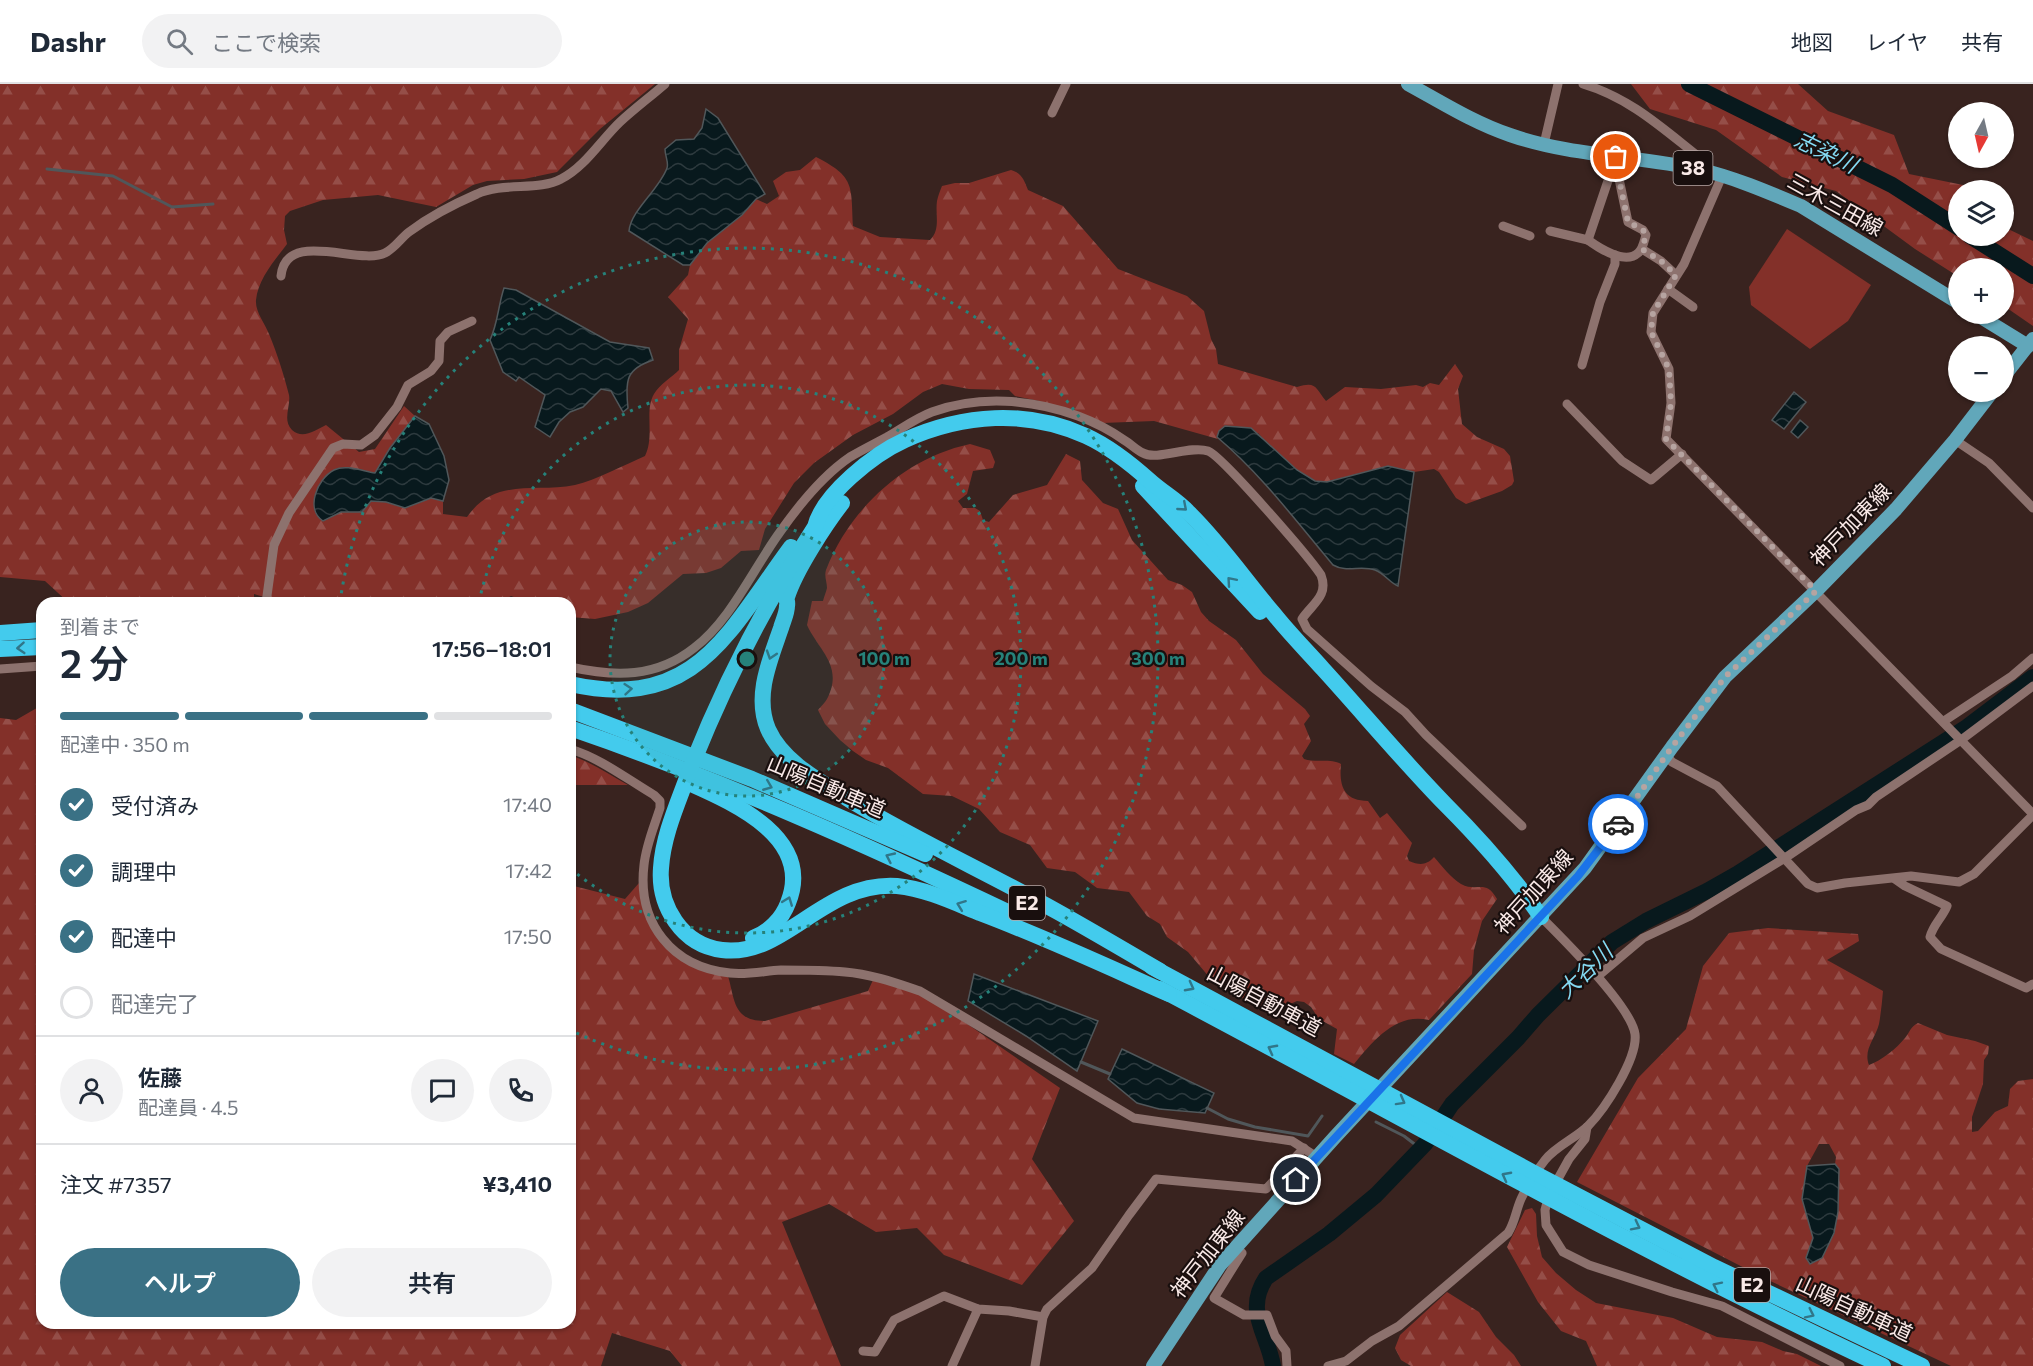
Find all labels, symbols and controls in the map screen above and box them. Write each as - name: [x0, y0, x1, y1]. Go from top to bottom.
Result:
- search box: [142, 14, 562, 68]
- text: Dashr: [30, 24, 106, 58]
- icon: search: [163, 25, 196, 58]
- text: ここで検索: [211, 29, 321, 56]
- text: 地図: [1791, 29, 1833, 54]
- text: レイヤ: [1866, 29, 1928, 54]
- text: 共有: [1961, 29, 2003, 54]
- north arrow: [1948, 102, 2014, 168]
- map controls: [1948, 102, 2014, 402]
- water label: 志染川: [1791, 125, 1864, 179]
- pin: [1590, 131, 1641, 182]
- icon: bag: [1599, 140, 1632, 173]
- road number: 38: [1674, 151, 1712, 185]
- street label: 三木三田線: [1784, 167, 1888, 240]
- button: layers: [1948, 180, 2014, 246]
- button: +: [1948, 258, 2014, 324]
- button: −: [1948, 336, 2014, 402]
- street label: 神戸加東線: [1804, 478, 1895, 570]
- one-way arrow: [1176, 500, 1186, 511]
- one-way arrow: [1227, 577, 1238, 588]
- text: 到着まで: [60, 614, 140, 638]
- text: 17:56–18:01: [432, 635, 552, 662]
- text: 2 分: [60, 638, 128, 686]
- one-way arrow: [16, 641, 26, 654]
- text: 100 m: [858, 647, 910, 669]
- text: 200 m: [994, 647, 1048, 669]
- text: 300 m: [1131, 647, 1185, 669]
- centre of rings: [737, 649, 757, 669]
- one-way arrow: [766, 649, 779, 660]
- one-way arrow: [623, 683, 633, 696]
- text: 配達中 · 350 m: [60, 732, 190, 756]
- street label: 山陽自動車道: [764, 749, 889, 822]
- one-way arrow: [762, 779, 773, 791]
- icon: check: [60, 788, 93, 821]
- text: 受付済み: [111, 792, 199, 819]
- text: 17:40: [503, 792, 552, 816]
- courier: [1588, 794, 1648, 854]
- icon: car: [1602, 808, 1635, 841]
- street label: 神戸加東線: [1488, 844, 1577, 938]
- one-way arrow: [886, 852, 897, 864]
- icon: check: [60, 854, 93, 887]
- text: 調理中: [111, 858, 177, 885]
- text: 17:42: [505, 858, 552, 882]
- road number: E2: [1009, 886, 1045, 920]
- one-way arrow: [781, 897, 793, 908]
- one-way arrow: [956, 900, 967, 912]
- icon: check: [60, 920, 93, 953]
- text: 配達中: [111, 924, 177, 951]
- text: 17:50: [504, 924, 552, 948]
- water label: 大谷川: [1552, 937, 1619, 1003]
- street label: 山陽自動車道: [1203, 959, 1326, 1040]
- one-way arrow: [1184, 980, 1195, 991]
- text: 配達完了: [111, 990, 199, 1017]
- one-way arrow: [1267, 1045, 1278, 1056]
- button: person: [60, 1059, 123, 1122]
- button: chat: [411, 1059, 474, 1122]
- button: phone: [489, 1059, 552, 1122]
- text: 佐藤: [138, 1064, 182, 1091]
- one-way arrow: [1395, 1094, 1405, 1105]
- text: 配達員 · 4.5: [138, 1095, 238, 1119]
- pin: [1270, 1154, 1321, 1205]
- icon: home: [1279, 1163, 1312, 1196]
- text: ¥3,410: [483, 1170, 552, 1197]
- text: 注文 #7357: [60, 1171, 172, 1198]
- one-way arrow: [1502, 1172, 1512, 1183]
- street label: 神戸加東線: [1165, 1204, 1249, 1302]
- one-way arrow: [1630, 1219, 1640, 1230]
- button: ヘルプ: [60, 1248, 300, 1317]
- button: 共有: [312, 1248, 552, 1317]
- road number: E2: [1734, 1268, 1770, 1302]
- street label: 山陽自動車道: [1792, 1270, 1917, 1346]
- one-way arrow: [1712, 1282, 1723, 1293]
- one-way arrow: [1804, 1306, 1815, 1318]

